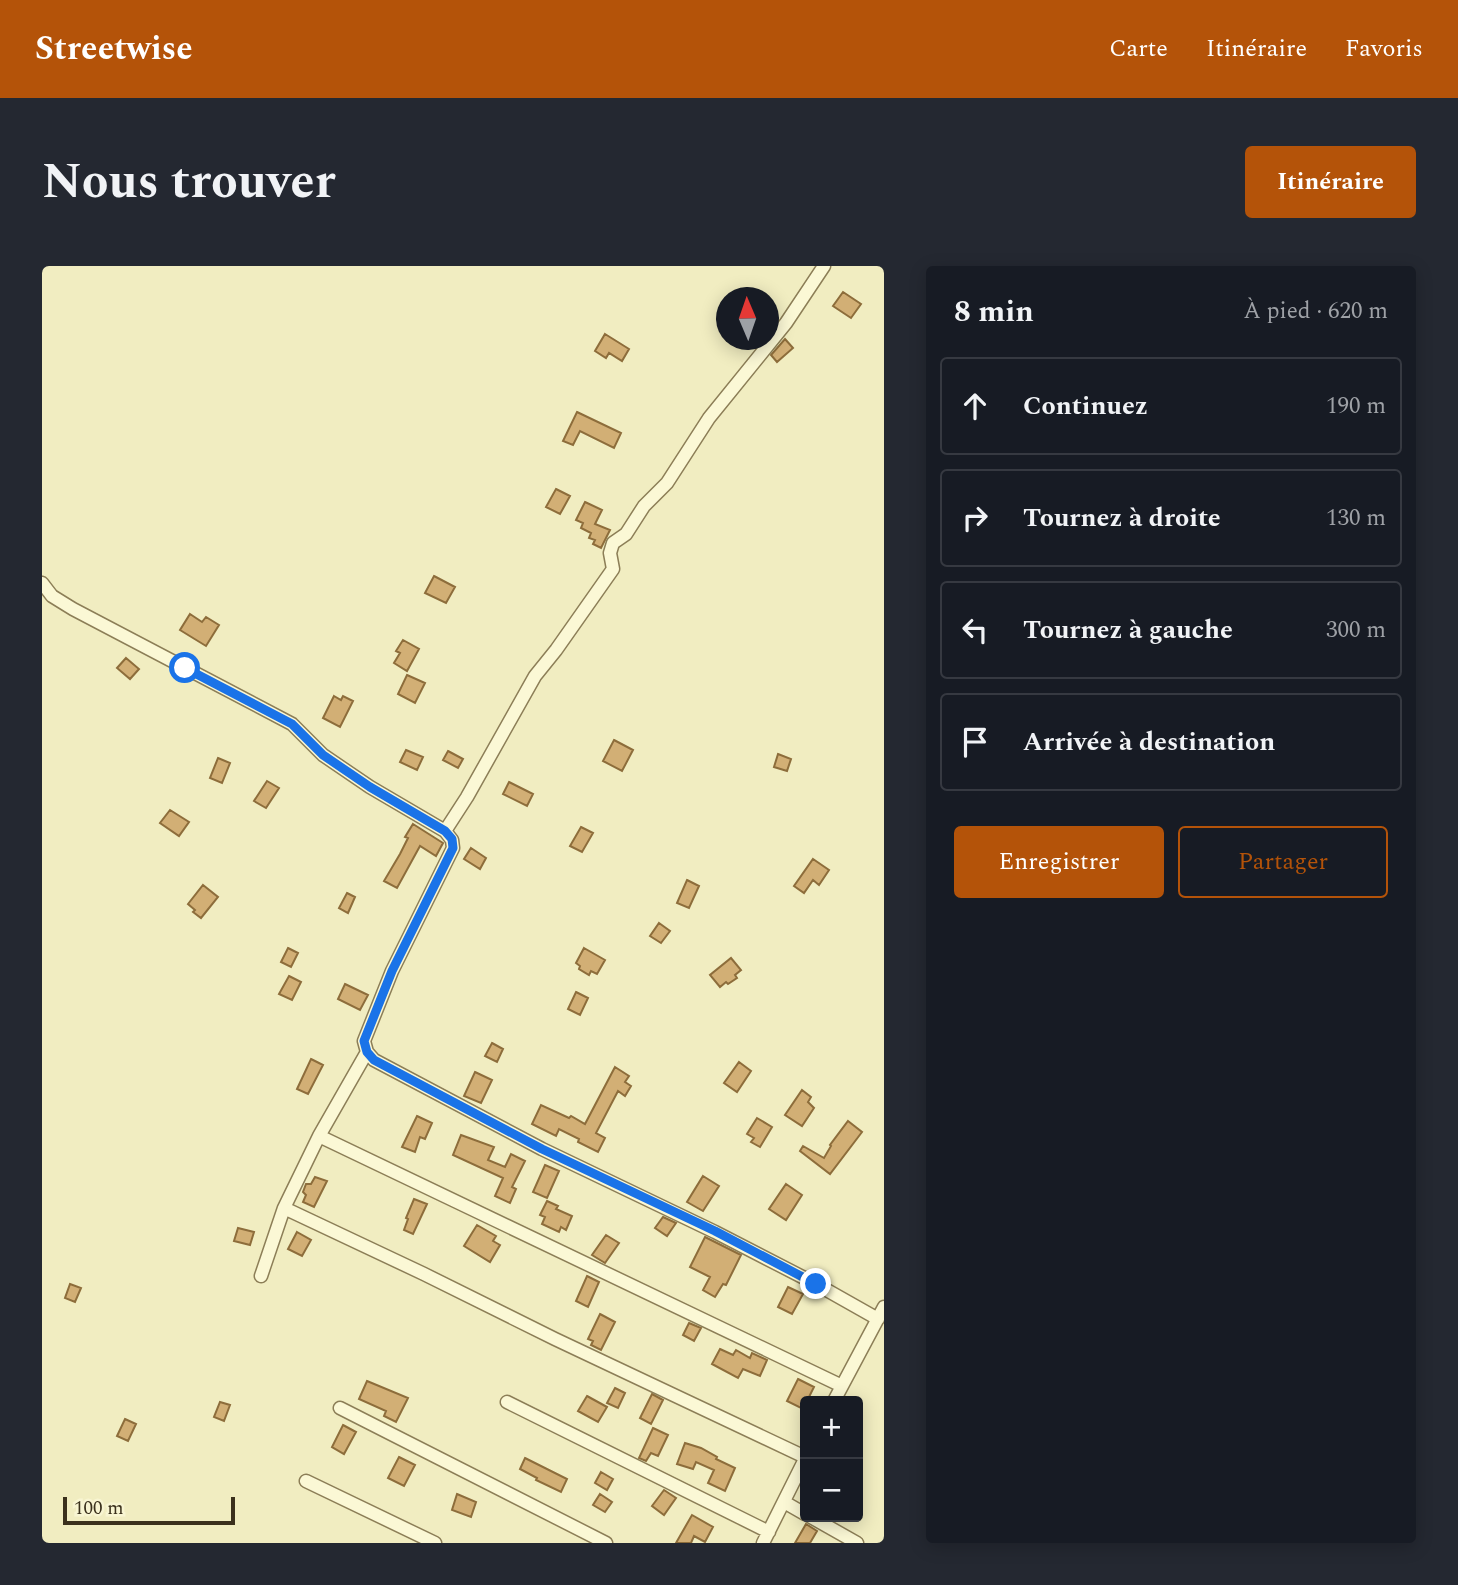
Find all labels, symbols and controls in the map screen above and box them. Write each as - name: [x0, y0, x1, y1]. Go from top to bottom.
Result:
- text: Streetwise: [35, 24, 193, 74]
- text: Carte: [1109, 31, 1168, 67]
- text: Itinéraire: [1206, 31, 1307, 67]
- text: Favoris: [1345, 31, 1423, 67]
- text: Nous trouver: [42, 145, 335, 220]
- button: Itinéraire: [1245, 146, 1416, 218]
- north arrow: [716, 287, 779, 350]
- text: 8 min: [954, 289, 1034, 335]
- text: À pied · 620 m: [1243, 294, 1388, 329]
- text: Continuez: [1023, 386, 1148, 426]
- icon: ahead: [956, 387, 994, 425]
- text: 190 m: [1326, 389, 1386, 424]
- text: Tournez à droite: [1023, 498, 1221, 538]
- icon: right: [956, 499, 994, 537]
- text: 130 m: [1326, 501, 1386, 536]
- text: Tournez à gauche: [1023, 610, 1233, 650]
- icon: left: [956, 611, 994, 649]
- text: 300 m: [1326, 613, 1386, 648]
- route start: [169, 652, 200, 683]
- text: Arrivée à destination: [1023, 722, 1275, 762]
- icon: arrive: [956, 723, 994, 761]
- button: Enregistrer: [954, 826, 1164, 898]
- button: Partager: [1178, 826, 1388, 898]
- route end: [800, 1268, 831, 1299]
- map controls: [800, 1396, 863, 1522]
- button: +: [800, 1396, 863, 1459]
- button: −: [800, 1459, 863, 1522]
- scale bar: [63, 1494, 234, 1526]
- text: 100 m: [74, 1494, 124, 1523]

